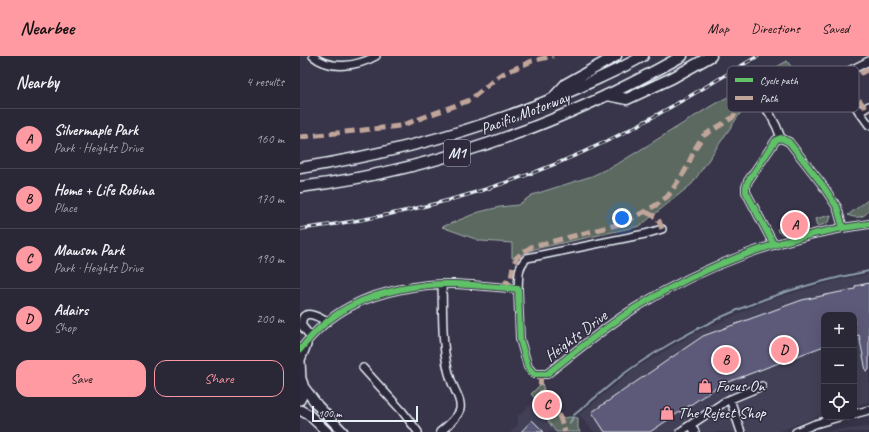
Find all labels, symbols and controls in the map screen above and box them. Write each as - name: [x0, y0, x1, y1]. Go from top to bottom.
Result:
- text: Nearbee: [20, 16, 74, 40]
- text: Map: [708, 20, 729, 37]
- text: Directions: [751, 20, 800, 37]
- text: Saved: [822, 20, 849, 37]
- legend: [727, 66, 859, 112]
- text: Nearby: [16, 72, 59, 93]
- text: Cycle path: [760, 73, 799, 87]
- text: 4 results: [246, 74, 284, 90]
- street label: Pacific Motorway: [478, 86, 574, 139]
- text: Path: [760, 91, 779, 105]
- text: Silvermaple Park: [54, 121, 138, 140]
- text: A: [26, 131, 32, 147]
- text: 160 m: [256, 131, 284, 147]
- text: Park · Heights Drive: [54, 140, 143, 156]
- road number: M1: [444, 140, 470, 166]
- text: Home + Life Robina: [54, 181, 154, 200]
- text: B: [26, 191, 32, 207]
- text: 170 m: [256, 191, 284, 207]
- text: Place: [54, 200, 77, 216]
- your location: [612, 208, 632, 228]
- pin: A: [782, 210, 808, 240]
- text: Mawson Park: [54, 241, 124, 260]
- text: C: [26, 251, 32, 267]
- text: 190 m: [256, 251, 284, 267]
- text: Park · Heights Drive: [54, 260, 143, 276]
- text: Adairs: [54, 301, 88, 320]
- street label: Heights Drive: [541, 305, 613, 366]
- text: D: [25, 311, 33, 327]
- text: 200 m: [256, 311, 284, 327]
- map controls: [821, 312, 857, 420]
- button: +: [821, 312, 857, 348]
- text: Shop: [54, 320, 76, 336]
- pin: D: [771, 335, 797, 365]
- pin: B: [713, 345, 739, 375]
- button: −: [821, 348, 857, 384]
- button: Save: [16, 360, 146, 397]
- button: Share: [154, 360, 284, 397]
- place label: Focus On: [716, 376, 765, 396]
- shop icon: Focus On: [697, 378, 713, 394]
- button: locate: [821, 384, 857, 420]
- pin: C: [534, 390, 560, 420]
- place label: The Reject Shop: [678, 403, 767, 423]
- scale bar: [312, 404, 418, 423]
- shop icon: The Reject Shop: [659, 405, 675, 421]
- text: 100 m: [318, 406, 342, 420]

